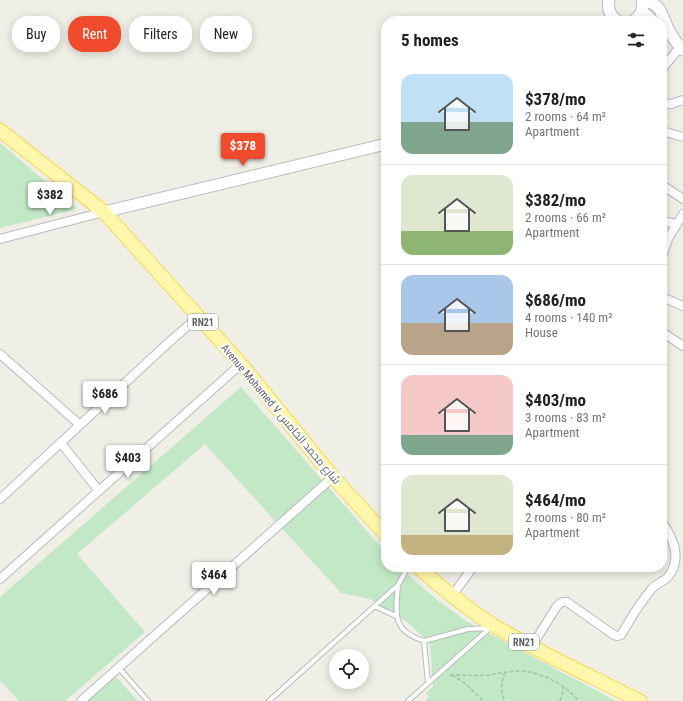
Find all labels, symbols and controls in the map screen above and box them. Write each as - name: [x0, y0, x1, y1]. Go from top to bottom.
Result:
- chip: Buy: [12, 16, 60, 52]
- chip: Rent: [68, 16, 121, 52]
- chip: Filters: [129, 16, 192, 52]
- chip: New: [200, 16, 252, 52]
- icon: filters: [625, 29, 647, 51]
- text: 5 homes: [401, 30, 459, 50]
- text: $378/mo: [525, 89, 586, 109]
- icon: home: [433, 90, 481, 138]
- text: 2 rooms · 64 m²: [525, 109, 606, 124]
- text: Apartment: [525, 124, 579, 139]
- pin: $378: [219, 133, 267, 167]
- text: $378: [230, 138, 256, 153]
- pin: $382: [26, 182, 74, 216]
- text: $382: [37, 187, 63, 202]
- text: $382/mo: [525, 190, 586, 210]
- icon: home: [433, 191, 481, 239]
- text: 2 rooms · 66 m²: [525, 210, 606, 225]
- text: Apartment: [525, 225, 579, 240]
- text: $686/mo: [525, 290, 586, 310]
- icon: home: [433, 291, 481, 339]
- text: 4 rooms · 140 m²: [525, 310, 612, 325]
- road number: RN21: [188, 314, 218, 330]
- text: House: [525, 325, 558, 340]
- street label: Avenue Mohamed V شارع محمد الخامس: [217, 342, 343, 488]
- pin: $686: [81, 381, 129, 415]
- text: $686: [92, 386, 118, 401]
- text: $403/mo: [525, 390, 586, 410]
- icon: home: [433, 391, 481, 439]
- text: 3 rooms · 83 m²: [525, 410, 606, 425]
- text: Apartment: [525, 425, 579, 440]
- pin: $403: [104, 445, 152, 479]
- text: $403: [115, 450, 141, 465]
- text: $464/mo: [525, 490, 586, 510]
- icon: home: [433, 491, 481, 539]
- text: 2 rooms · 80 m²: [525, 510, 606, 525]
- text: Apartment: [525, 525, 579, 540]
- pin: $464: [190, 562, 238, 596]
- text: $464: [201, 567, 227, 582]
- road number: RN21: [509, 634, 539, 650]
- map controls: [329, 649, 369, 689]
- button: locate: [329, 649, 369, 689]

